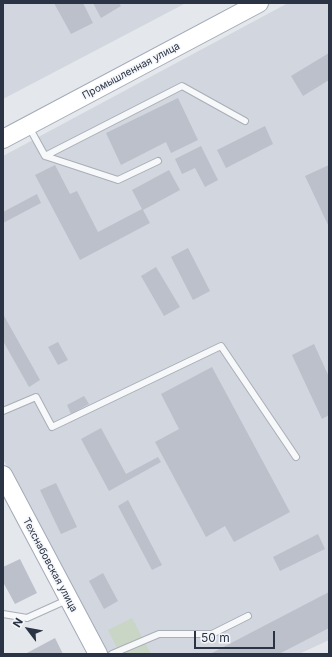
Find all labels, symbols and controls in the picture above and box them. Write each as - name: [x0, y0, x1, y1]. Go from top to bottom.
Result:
- street label: Промышленная улица: [80, 40, 182, 102]
- street label: Техснабовская улица: [20, 516, 80, 614]
- north arrow: [8, 609, 48, 649]
- text: N: [10, 615, 26, 630]
- scale bar: [196, 623, 277, 649]
- text: 50 m: [201, 630, 230, 645]

